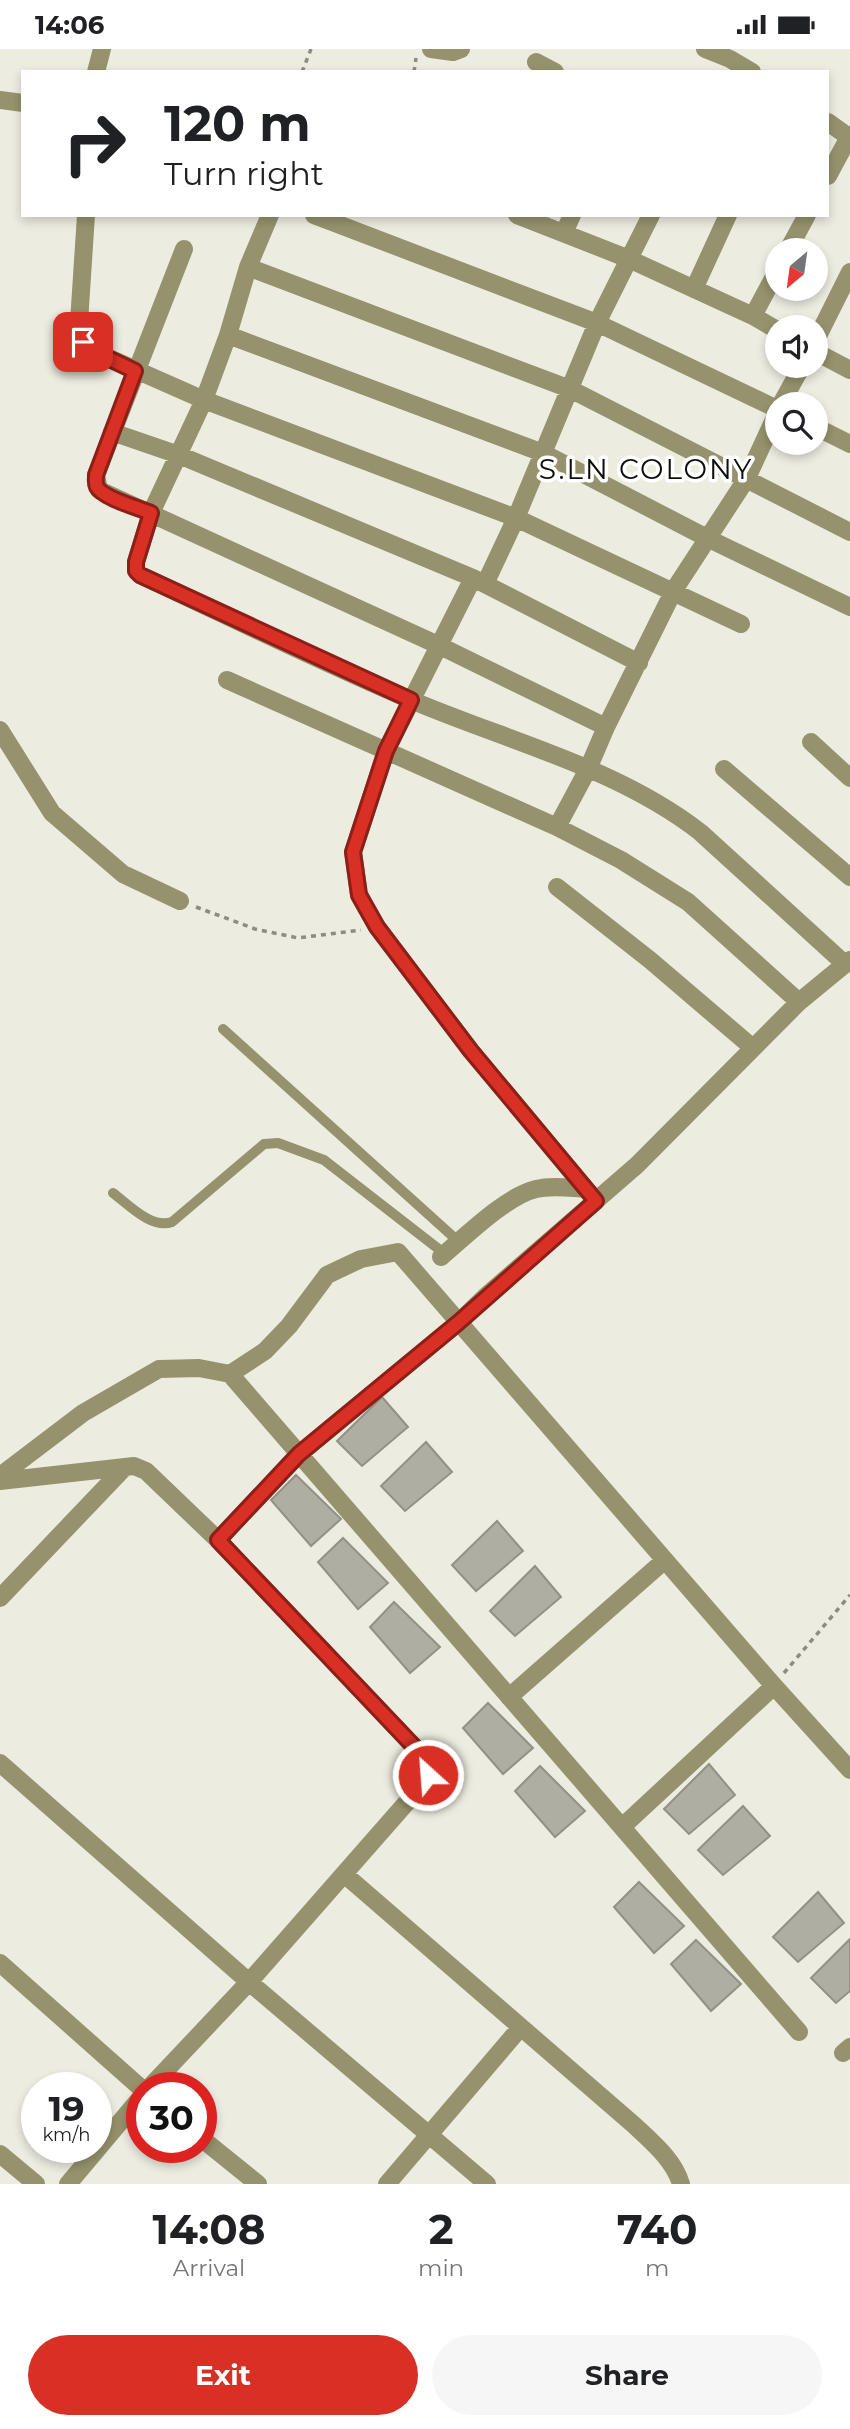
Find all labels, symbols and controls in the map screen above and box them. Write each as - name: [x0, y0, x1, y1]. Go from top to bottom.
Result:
- text: 14:06: [35, 9, 104, 41]
- text: 120 m: [164, 94, 311, 153]
- icon: right: [49, 98, 140, 189]
- text: Turn right: [164, 154, 324, 193]
- north arrow: [765, 238, 828, 301]
- map controls: [765, 238, 828, 455]
- pin: [53, 312, 113, 372]
- button: sound: [765, 315, 828, 378]
- icon: arrive: [64, 323, 102, 361]
- button: search: [765, 392, 828, 455]
- district label: S.LN COLONY: [539, 452, 753, 486]
- position arrow: [391, 1738, 465, 1812]
- speed limit sign: 30: [126, 2072, 217, 2163]
- text: 19: [48, 2087, 85, 2130]
- text: km/h: [42, 2124, 91, 2146]
- text: 14:08: [153, 2203, 266, 2255]
- text: 2: [429, 2203, 453, 2255]
- text: 740: [617, 2203, 697, 2255]
- text: Arrival: [173, 2254, 245, 2282]
- text: min: [418, 2254, 464, 2282]
- text: m: [645, 2254, 669, 2282]
- button: Exit: [28, 2335, 418, 2415]
- button: Share: [432, 2335, 822, 2415]

